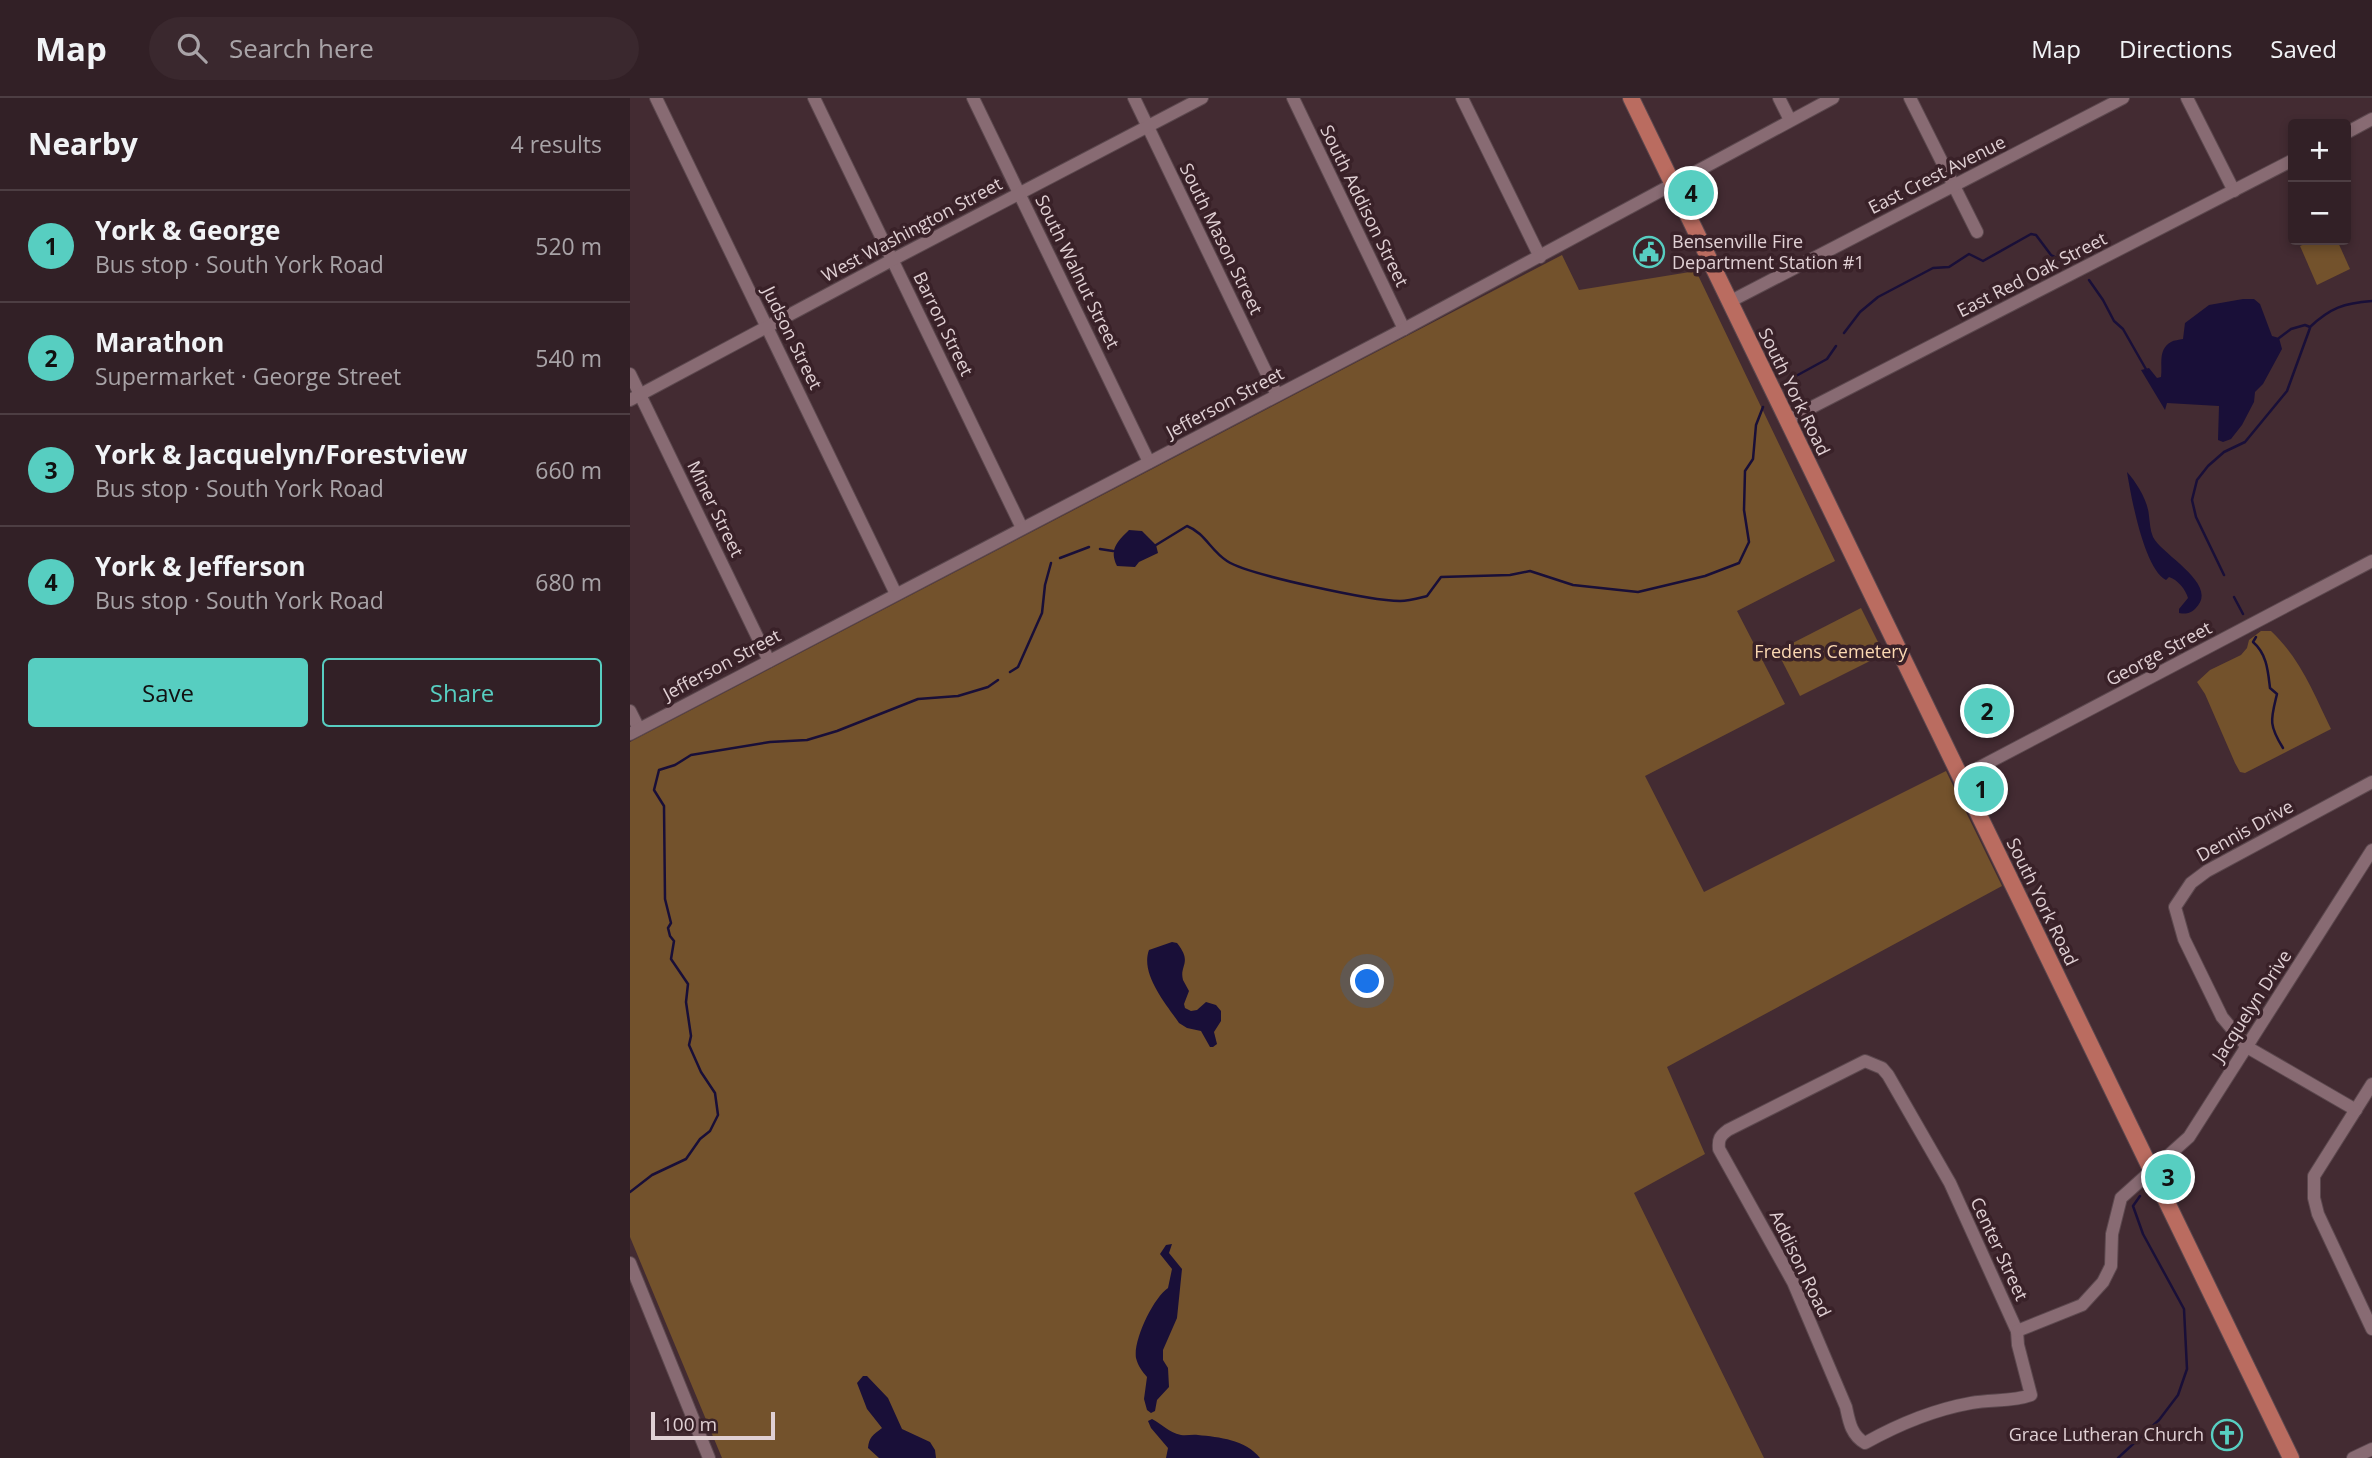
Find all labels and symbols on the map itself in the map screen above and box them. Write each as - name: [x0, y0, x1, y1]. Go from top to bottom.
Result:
- street label: South Addison Street: [1315, 121, 1415, 290]
- street label: East Crest Avenue: [1864, 129, 2009, 219]
- street label: South Mason Street: [1175, 159, 1269, 318]
- pin: 4: [1668, 167, 1714, 219]
- street label: West Washington Street: [817, 171, 1006, 287]
- street label: South Walnut Street: [1030, 191, 1126, 353]
- street label: East Red Oak Street: [1953, 226, 2111, 322]
- place label: Bensenville Fire Department Station #1: [1672, 229, 1865, 274]
- public building icon: Bensenville Fire Department Station #1: [1632, 235, 1666, 269]
- street label: Barron Street: [908, 267, 979, 380]
- street label: Judson Street: [757, 280, 828, 393]
- street label: South York Road: [1754, 324, 1836, 459]
- street label: Jefferson Street: [1160, 361, 1288, 444]
- street label: Miner Street: [682, 456, 750, 561]
- street label: George Street: [2102, 615, 2215, 691]
- street label: Jefferson Street: [657, 623, 785, 706]
- park label: Fredens Cemetery: [1754, 639, 1909, 663]
- pin: 2: [1964, 685, 2010, 737]
- pin: 1: [1958, 763, 2004, 815]
- street label: Dennis Drive: [2192, 794, 2297, 867]
- street label: South York Road: [2002, 834, 2084, 969]
- street label: Jacquelyn Drive: [2205, 945, 2296, 1068]
- your location: [1350, 964, 1384, 998]
- pin: 3: [2145, 1151, 2191, 1203]
- street label: Center Street: [1966, 1193, 2034, 1304]
- street label: Addison Road: [1765, 1206, 1837, 1321]
- scale bar: [651, 1409, 775, 1441]
- church icon: Grace Lutheran Church: [2210, 1418, 2244, 1452]
- place label: Grace Lutheran Church: [2009, 1422, 2204, 1446]

